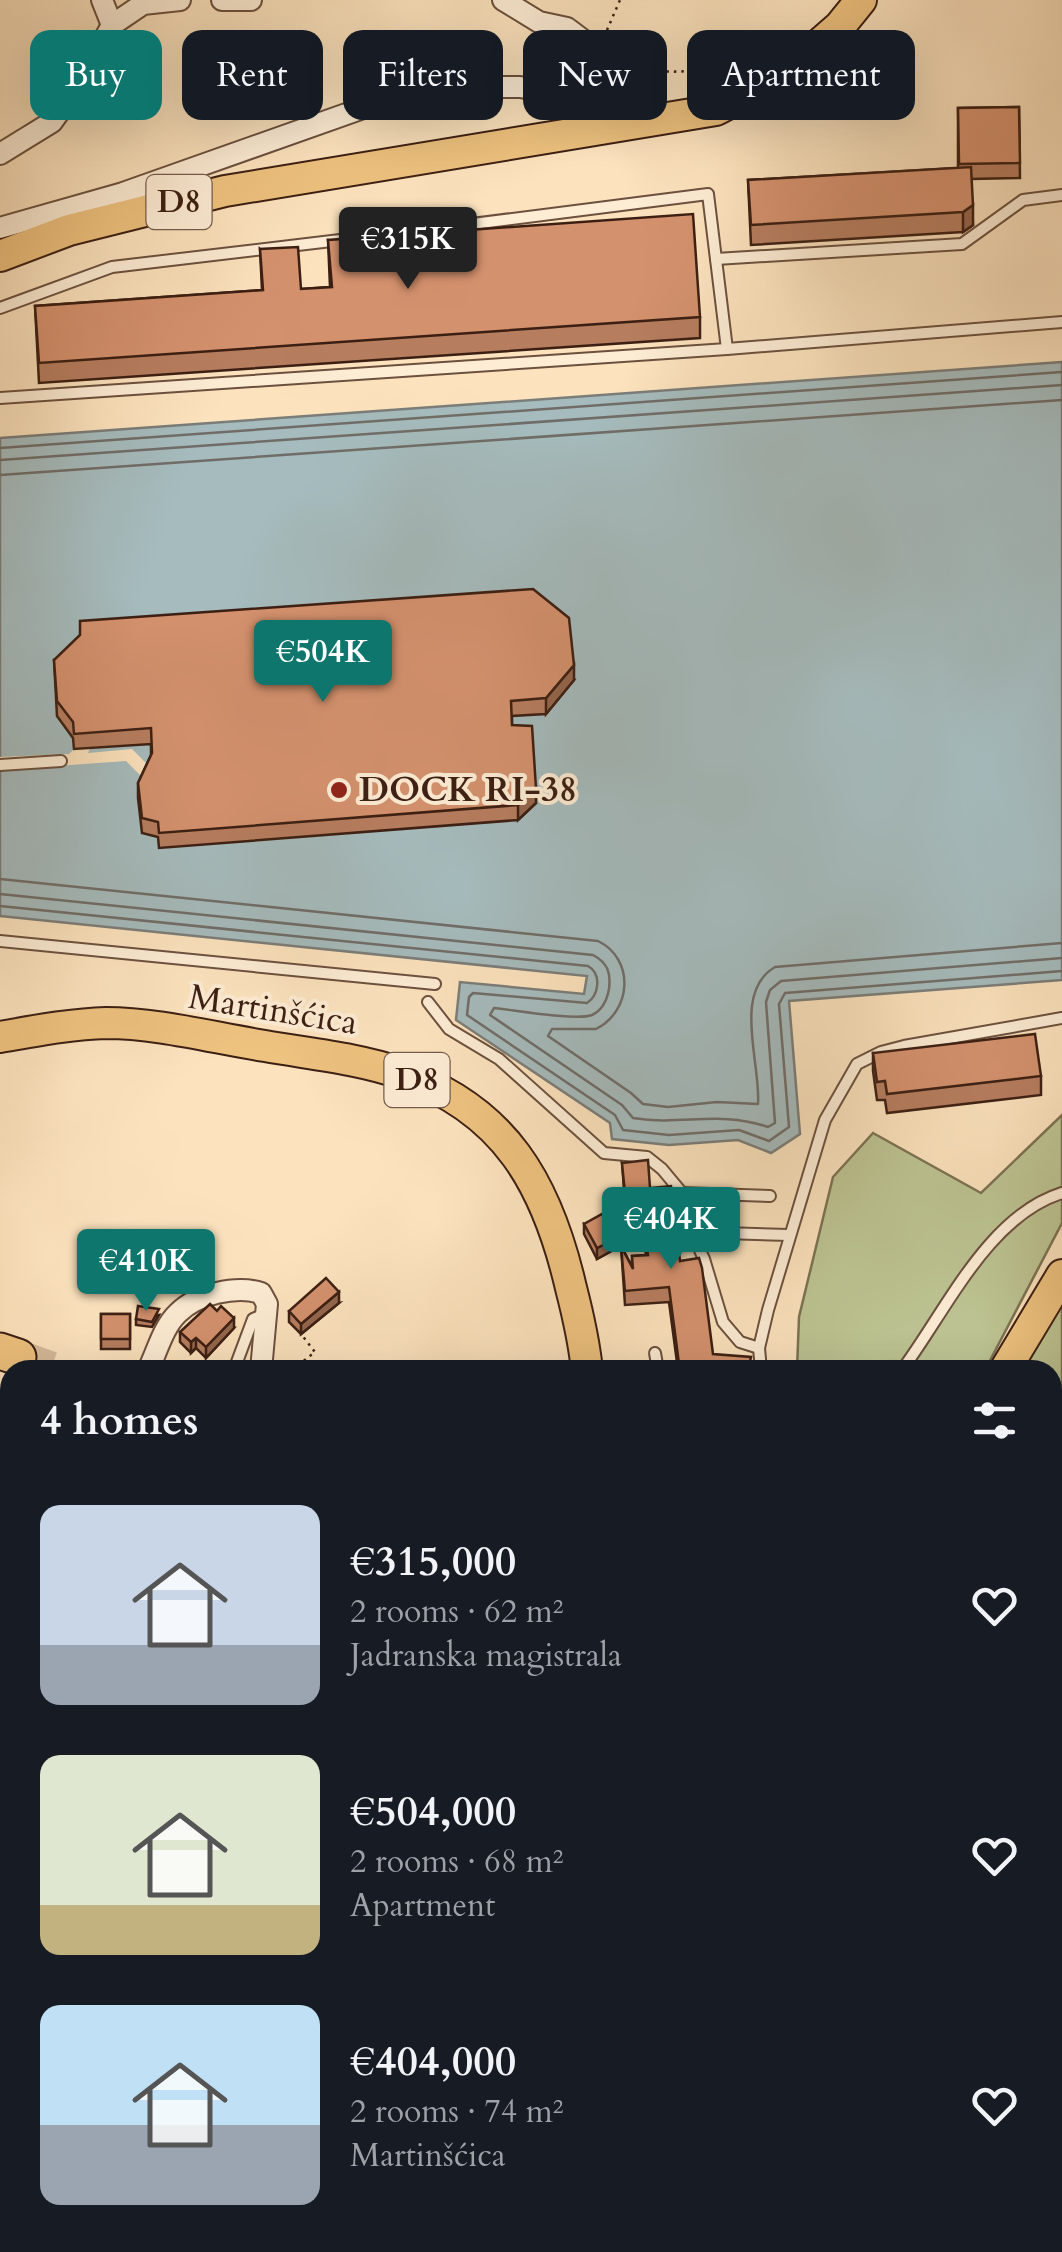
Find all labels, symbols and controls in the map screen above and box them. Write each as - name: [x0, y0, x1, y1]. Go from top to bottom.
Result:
- chip: Buy: [30, 30, 162, 120]
- chip: Rent: [182, 30, 323, 120]
- chip: Filters: [343, 30, 503, 120]
- chip: New: [523, 30, 667, 120]
- chip: Apartment: [687, 30, 915, 120]
- road number: D8: [146, 175, 212, 229]
- pin: €315K: [338, 207, 478, 292]
- text: €315K: [361, 217, 455, 261]
- pin: €504K: [253, 620, 393, 705]
- text: €504K: [276, 630, 370, 674]
- place label: DOCK RI-38: [359, 766, 577, 814]
- marker: DOCK RI-38: [328, 779, 350, 801]
- street label: Martinšćica: [185, 973, 361, 1047]
- road number: D8: [384, 1053, 450, 1107]
- pin: €404K: [601, 1187, 741, 1272]
- text: €404K: [624, 1197, 718, 1241]
- pin: €410K: [76, 1229, 216, 1314]
- text: €410K: [99, 1239, 193, 1283]
- text: 4 homes: [40, 1392, 198, 1449]
- icon: filters: [967, 1393, 1022, 1448]
- text: €315,000: [350, 1533, 516, 1590]
- icon: home: [120, 1545, 240, 1665]
- icon: heart: [967, 1578, 1022, 1633]
- text: 2 rooms · 62 m²: [350, 1590, 563, 1634]
- text: Jadranska magistrala: [350, 1634, 622, 1678]
- text: €504,000: [350, 1783, 516, 1840]
- icon: home: [120, 1795, 240, 1915]
- icon: heart: [967, 1828, 1022, 1883]
- text: 2 rooms · 68 m²: [350, 1840, 563, 1884]
- text: Apartment: [350, 1884, 495, 1928]
- text: €404,000: [350, 2033, 516, 2090]
- icon: home: [120, 2045, 240, 2165]
- icon: heart: [967, 2078, 1022, 2133]
- text: 2 rooms · 74 m²: [350, 2090, 563, 2134]
- text: Martinšćica: [350, 2134, 506, 2178]

